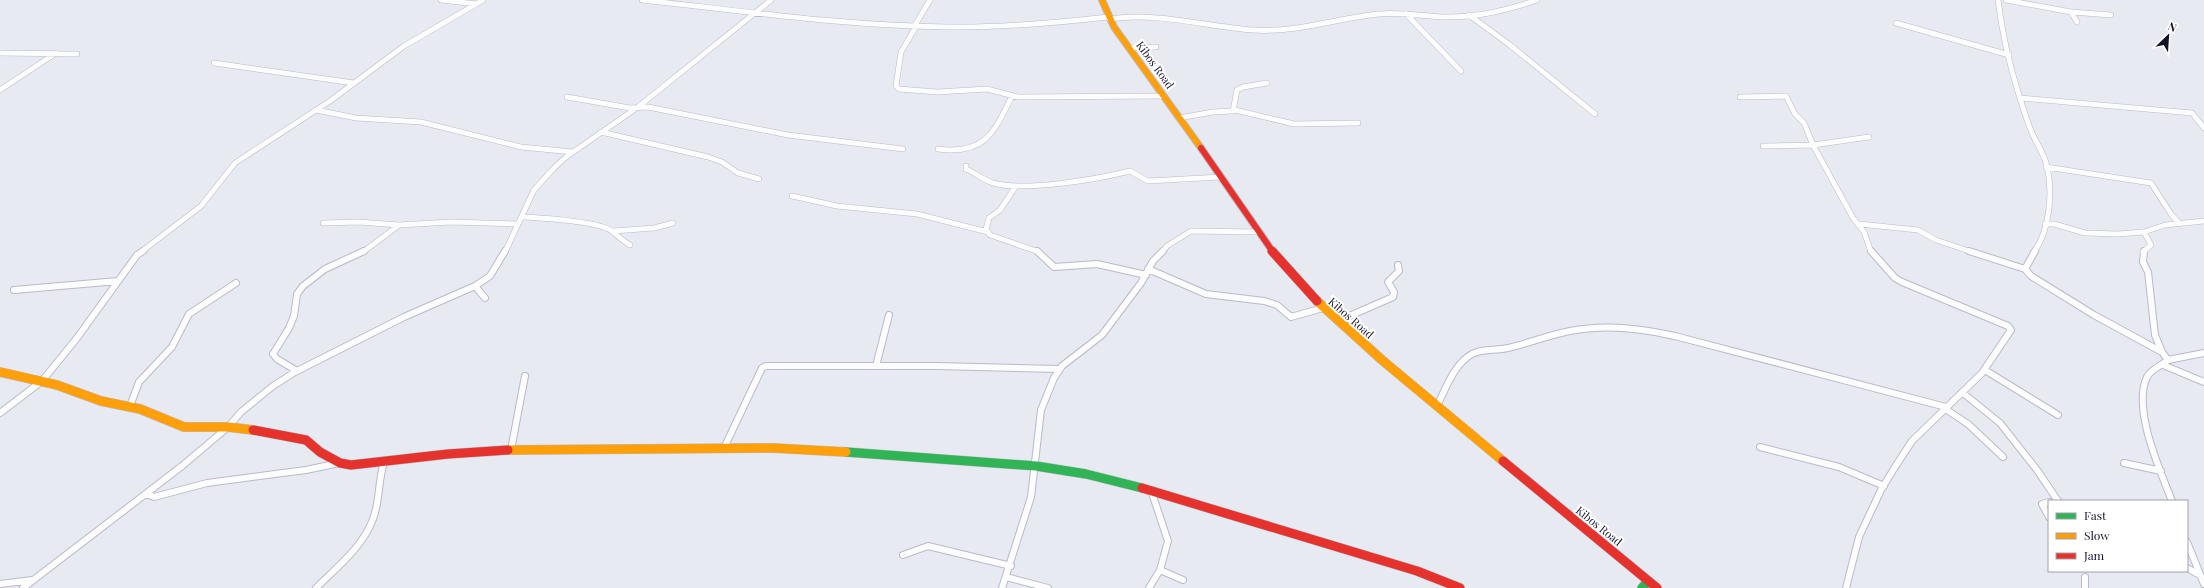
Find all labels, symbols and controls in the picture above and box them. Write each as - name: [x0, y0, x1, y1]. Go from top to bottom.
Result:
- north arrow: [2148, 16, 2188, 56]
- text: N: [2166, 18, 2179, 35]
- street label: Kibos Road: [1133, 38, 1178, 92]
- street label: Kibos Road: [1326, 294, 1378, 342]
- legend: [2048, 500, 2188, 572]
- street label: Kibos Road: [1573, 502, 1626, 549]
- text: Fast: [2084, 507, 2107, 523]
- text: Slow: [2084, 527, 2110, 543]
- text: Jam: [2083, 547, 2105, 563]

